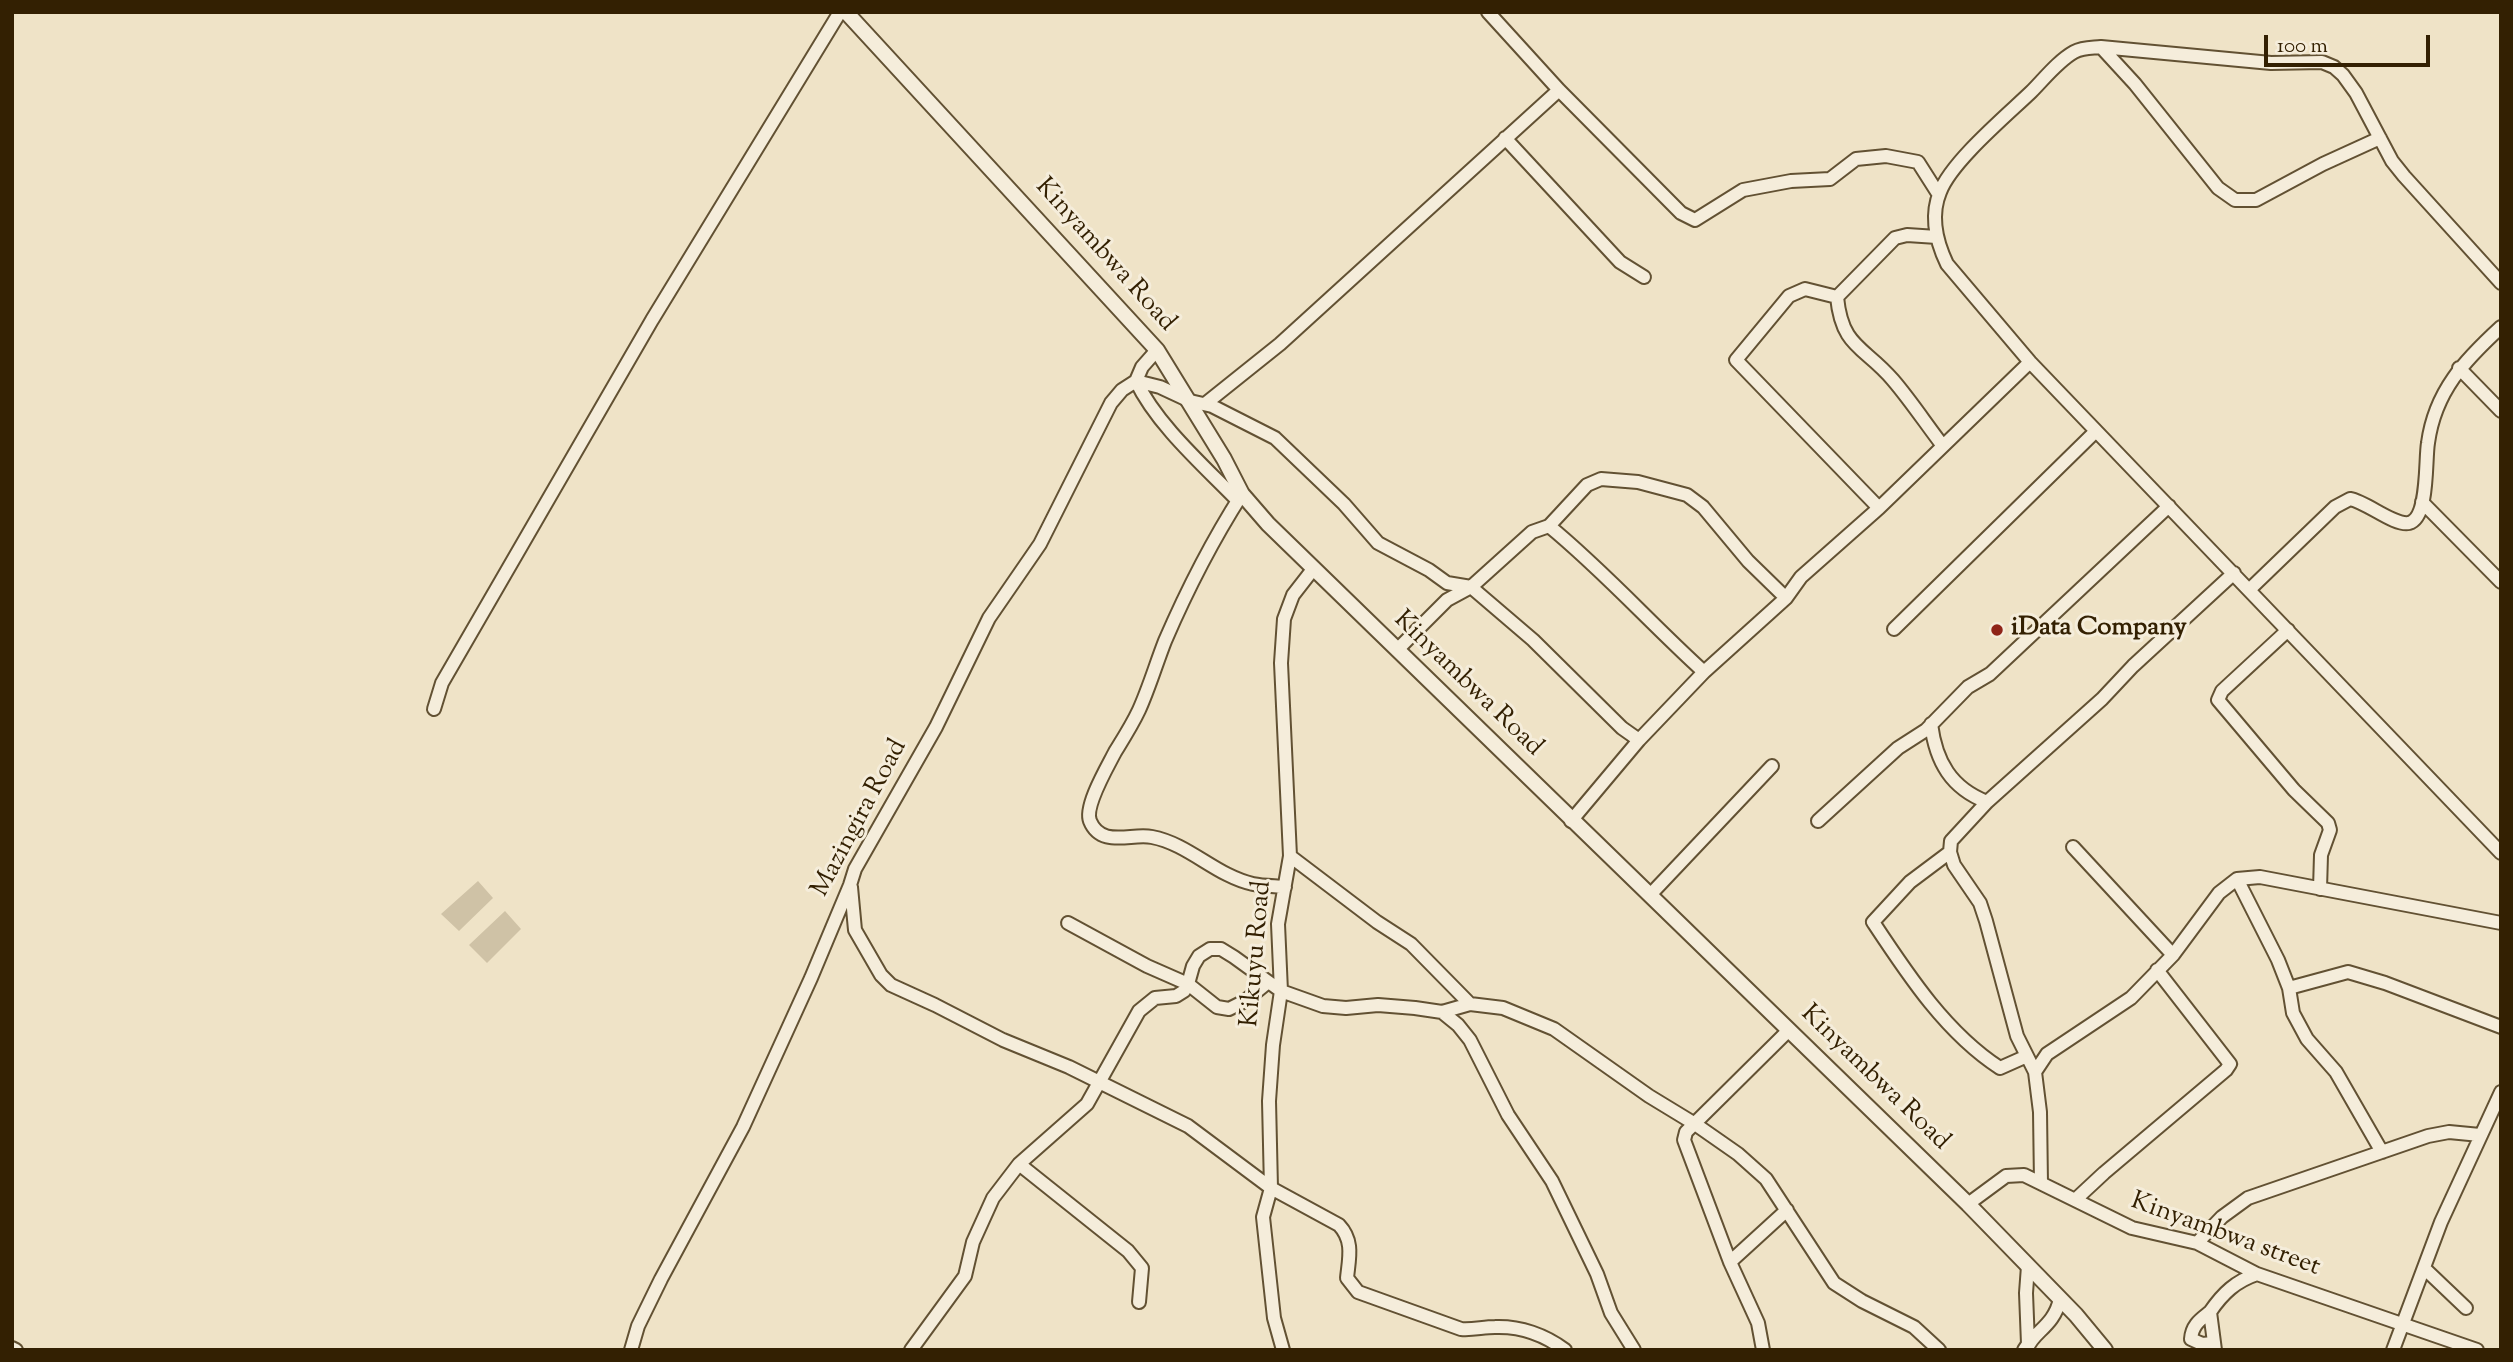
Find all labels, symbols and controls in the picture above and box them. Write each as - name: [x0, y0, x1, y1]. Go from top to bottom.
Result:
- scale bar: [2268, 21, 2434, 65]
- text: 100 m: [2277, 32, 2328, 62]
- street label: Kinyambwa Road: [1027, 173, 1181, 339]
- street label: Kinyambwa Road: [1386, 606, 1548, 764]
- place label: iData Company: [2011, 614, 2187, 646]
- marker: iData Company: [1989, 622, 2005, 638]
- street label: Mazingira Road: [806, 735, 916, 903]
- street label: Kikuyu Road: [1236, 880, 1280, 1028]
- street label: Kinyambwa Road: [1793, 1000, 1955, 1158]
- street label: Kinyambwa street: [2126, 1187, 2324, 1285]

